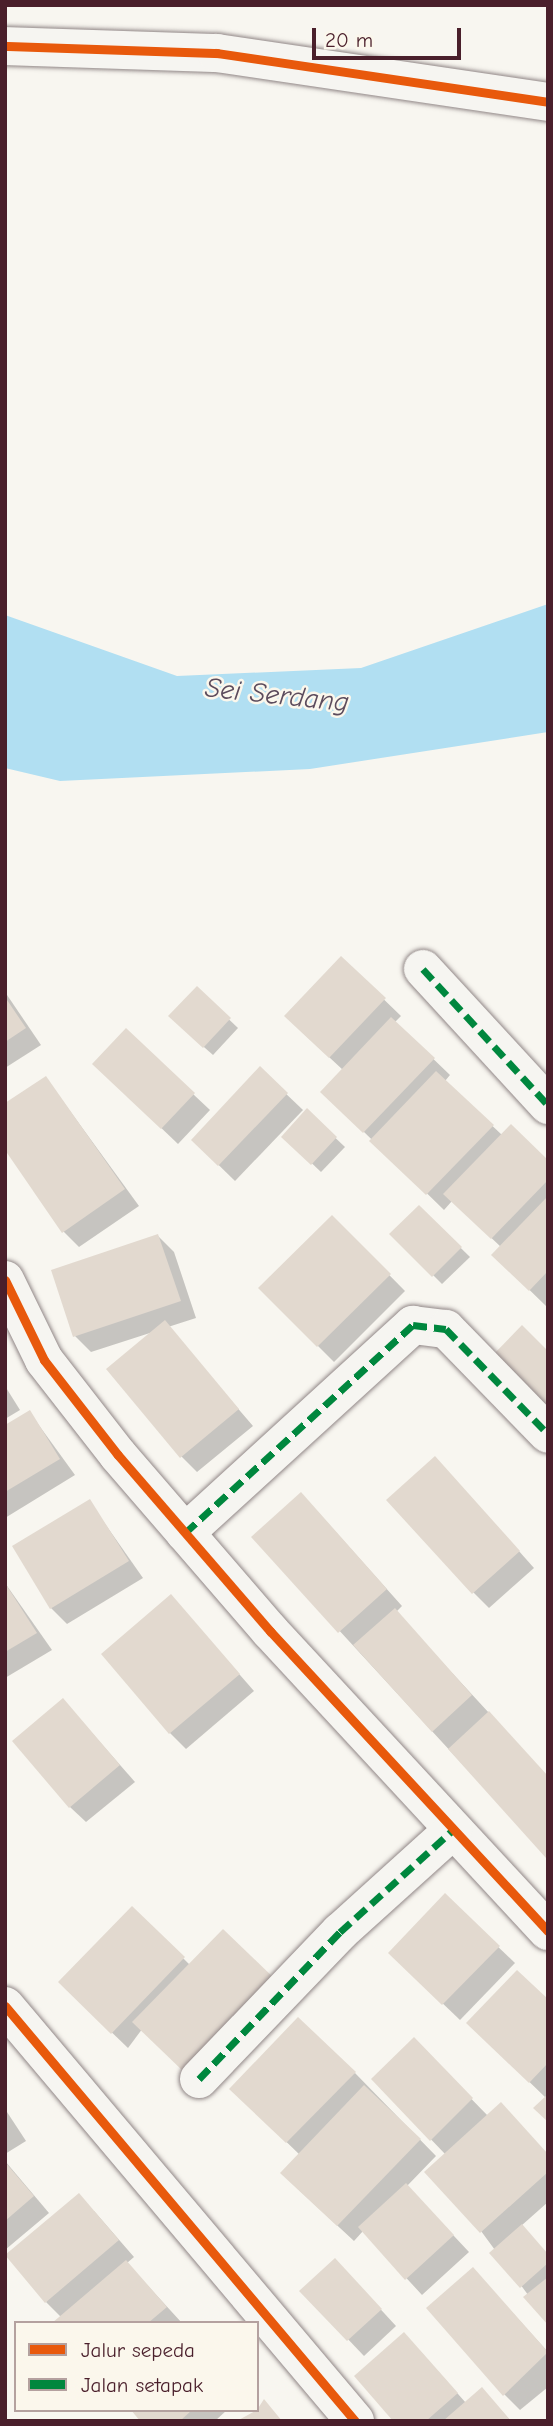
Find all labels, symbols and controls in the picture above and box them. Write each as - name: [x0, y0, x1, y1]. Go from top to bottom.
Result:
- scale bar: [315, 14, 464, 58]
- text: 20 m: [325, 28, 373, 52]
- water label: Sei Serdang: [203, 671, 351, 719]
- legend: [14, 2321, 259, 2412]
- text: Jalur sepeda: [81, 2338, 195, 2362]
- text: Jalan setapak: [81, 2373, 203, 2397]

